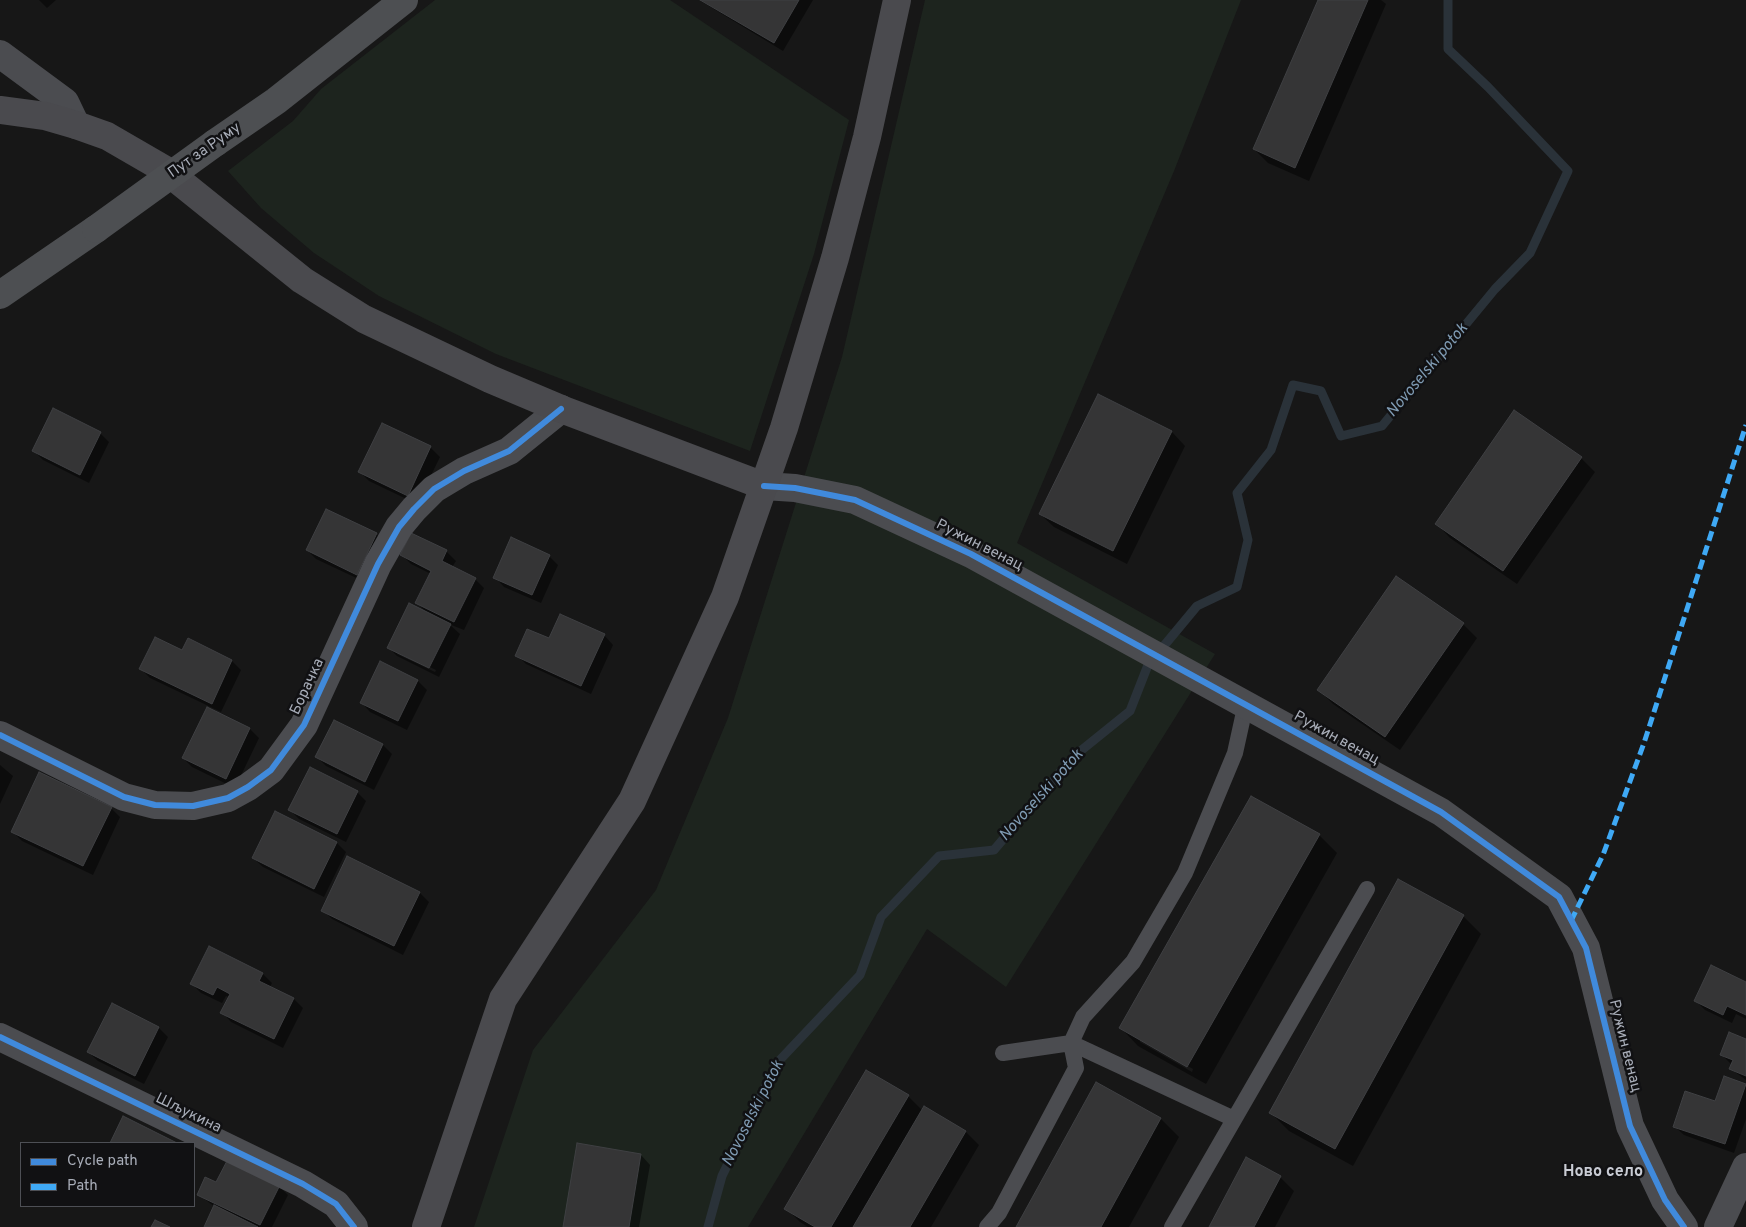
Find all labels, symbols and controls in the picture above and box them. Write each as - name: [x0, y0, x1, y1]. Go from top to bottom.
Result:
- street label: Пут за Руму: [165, 119, 245, 183]
- water label: Novoselski potok: [1383, 320, 1473, 422]
- street label: Ружин венац: [933, 516, 1025, 576]
- street label: Борачка: [287, 656, 329, 718]
- street label: Ружин венац: [1290, 708, 1382, 770]
- water label: Novoselski potok: [996, 746, 1088, 846]
- street label: Ружин венац: [1604, 998, 1644, 1094]
- water label: Novoselski potok: [719, 1058, 789, 1170]
- street label: Шљукина: [152, 1090, 224, 1138]
- legend: [20, 1142, 195, 1207]
- text: Cycle path: [67, 1152, 138, 1171]
- district label: Ново село: [1563, 1163, 1643, 1183]
- text: Path: [67, 1177, 98, 1196]

